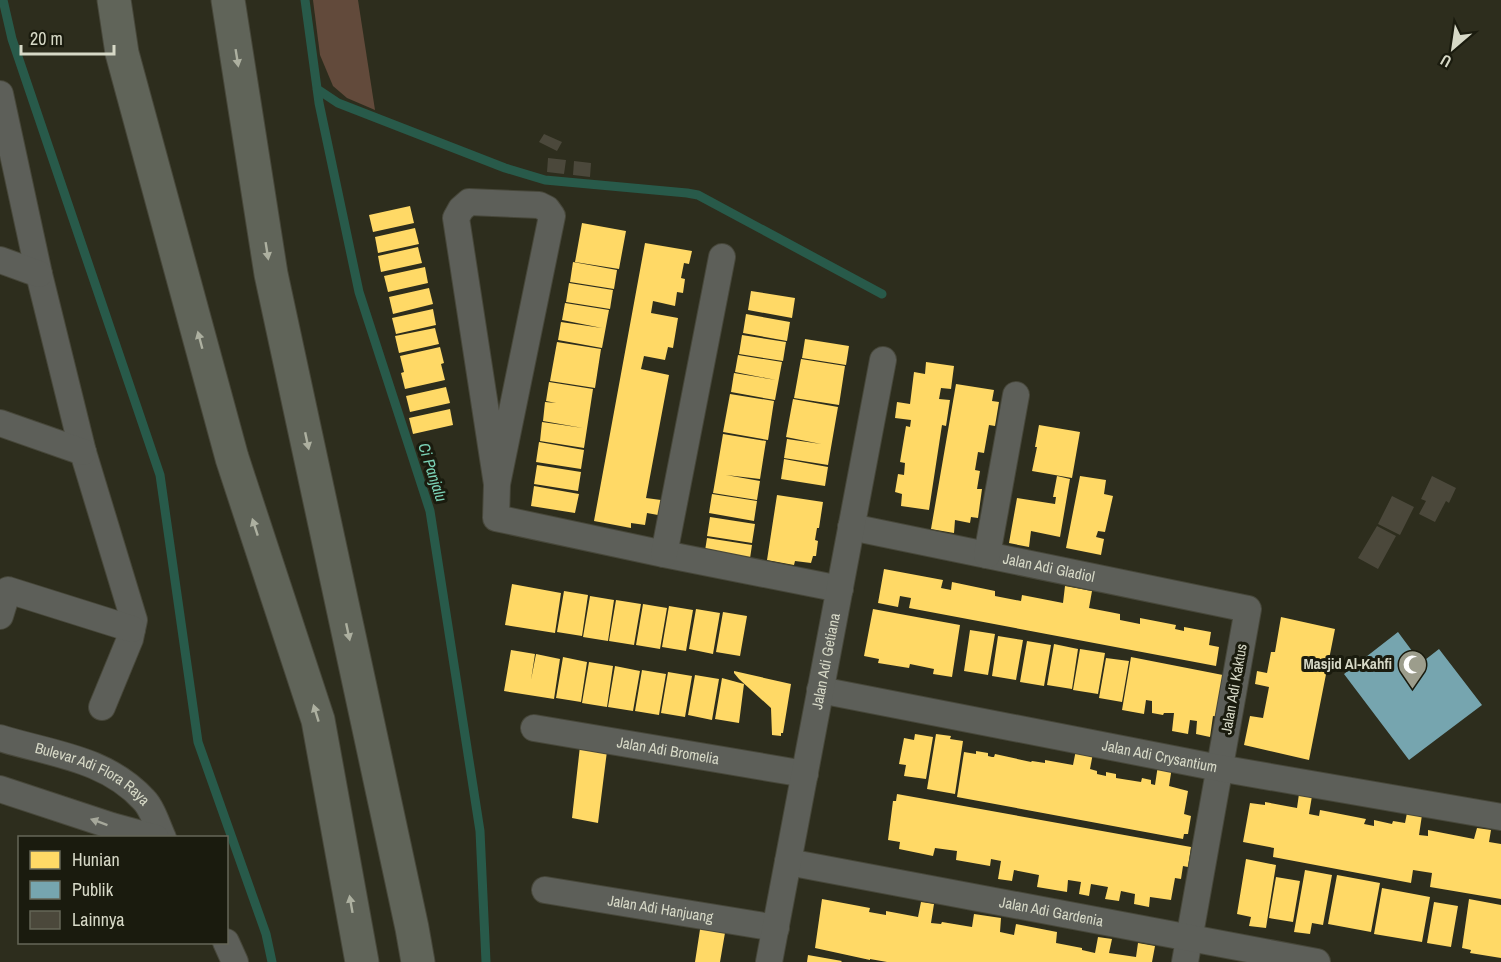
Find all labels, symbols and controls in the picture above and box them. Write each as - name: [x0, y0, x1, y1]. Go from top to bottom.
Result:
- scale bar: [21, 18, 114, 56]
- north arrow: [1423, 18, 1483, 78]
- text: 20 m: [30, 26, 63, 51]
- one-way arrow: [233, 48, 242, 67]
- text: U: [1436, 49, 1455, 73]
- one-way arrow: [263, 241, 272, 260]
- one-way arrow: [195, 331, 205, 349]
- one-way arrow: [303, 432, 312, 451]
- water label: Ci Panjalu: [413, 440, 453, 504]
- one-way arrow: [250, 518, 260, 536]
- street label: Jalan Adi Gladiol: [1001, 548, 1097, 587]
- street label: Jalan Adi Getiana: [806, 611, 845, 711]
- one-way arrow: [344, 623, 354, 641]
- street label: Jalan Adi Kaktus: [1215, 642, 1252, 736]
- mosque icon: Masjid Al-Kahfi: [1397, 648, 1429, 690]
- place label: Masjid Al-Kahfi: [1304, 653, 1392, 674]
- one-way arrow: [311, 704, 320, 722]
- street label: Jalan Adi Bromelia: [615, 731, 721, 769]
- street label: Jalan Adi Crysantium: [1100, 734, 1219, 777]
- street label: Bulevar Adi Flora Raya: [33, 737, 155, 810]
- one-way arrow: [90, 817, 108, 826]
- legend: [18, 836, 228, 944]
- text: Hunian: [72, 847, 120, 872]
- text: Publik: [72, 877, 114, 902]
- street label: Jalan Adi Hanjuang: [606, 889, 715, 928]
- street label: Jalan Adi Gardenia: [998, 891, 1105, 931]
- one-way arrow: [347, 895, 356, 914]
- text: Lainnya: [72, 907, 125, 932]

